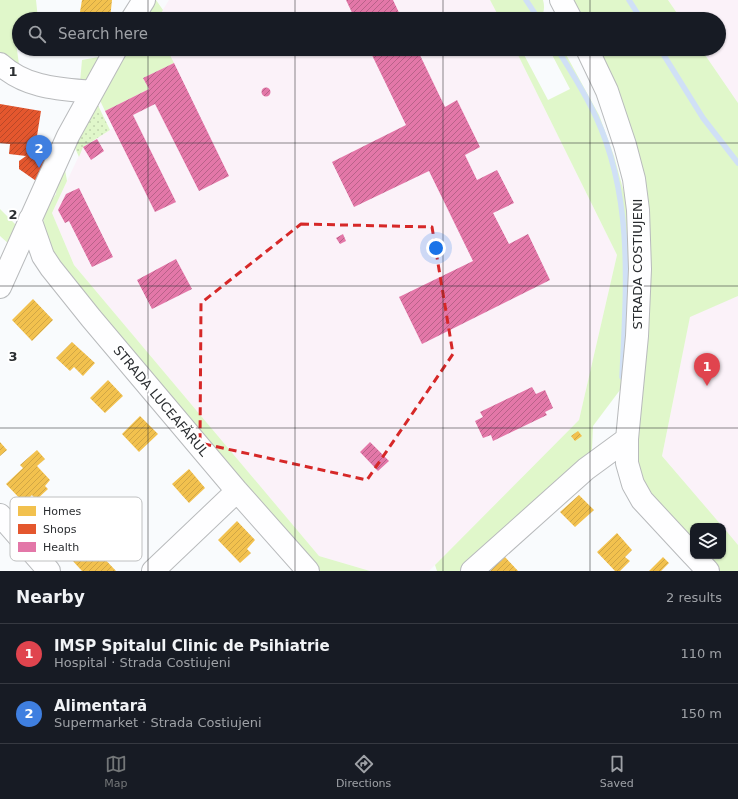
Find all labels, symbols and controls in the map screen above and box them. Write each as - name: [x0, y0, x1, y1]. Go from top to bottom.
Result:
- search box: [12, 12, 726, 56]
- icon: search: [26, 23, 48, 45]
- text: Search here: [58, 25, 148, 43]
- text: 1: [8, 64, 18, 79]
- pin: 2: [26, 135, 52, 168]
- street label: STRADA COSTIUJENI: [630, 199, 645, 329]
- text: 2: [8, 207, 18, 222]
- your location: [426, 238, 446, 258]
- street label: STRADA LUCEAFĂRUL: [110, 343, 212, 460]
- text: 3: [8, 349, 18, 364]
- pin: 1: [694, 353, 720, 386]
- legend: [10, 497, 142, 561]
- text: Homes: [43, 505, 81, 518]
- text: Shops: [43, 523, 77, 536]
- map controls: [690, 523, 726, 559]
- button: layers: [690, 523, 726, 559]
- text: Health: [43, 541, 79, 554]
- text: Nearby: [16, 587, 85, 607]
- text: 2 results: [666, 590, 722, 605]
- text: IMSP Spitalul Clinic de Psihiatrie: [54, 637, 330, 655]
- text: 1: [24, 646, 34, 661]
- text: 110 m: [680, 646, 722, 661]
- text: Hospital · Strada Costiujeni: [54, 655, 231, 670]
- text: Alimentară: [54, 697, 147, 715]
- text: 2: [24, 706, 34, 721]
- text: 150 m: [680, 706, 722, 721]
- text: Supermarket · Strada Costiujeni: [54, 715, 262, 730]
- tab: Map: [104, 753, 127, 790]
- tab: Directions: [336, 753, 391, 790]
- tab: Saved: [600, 753, 634, 790]

